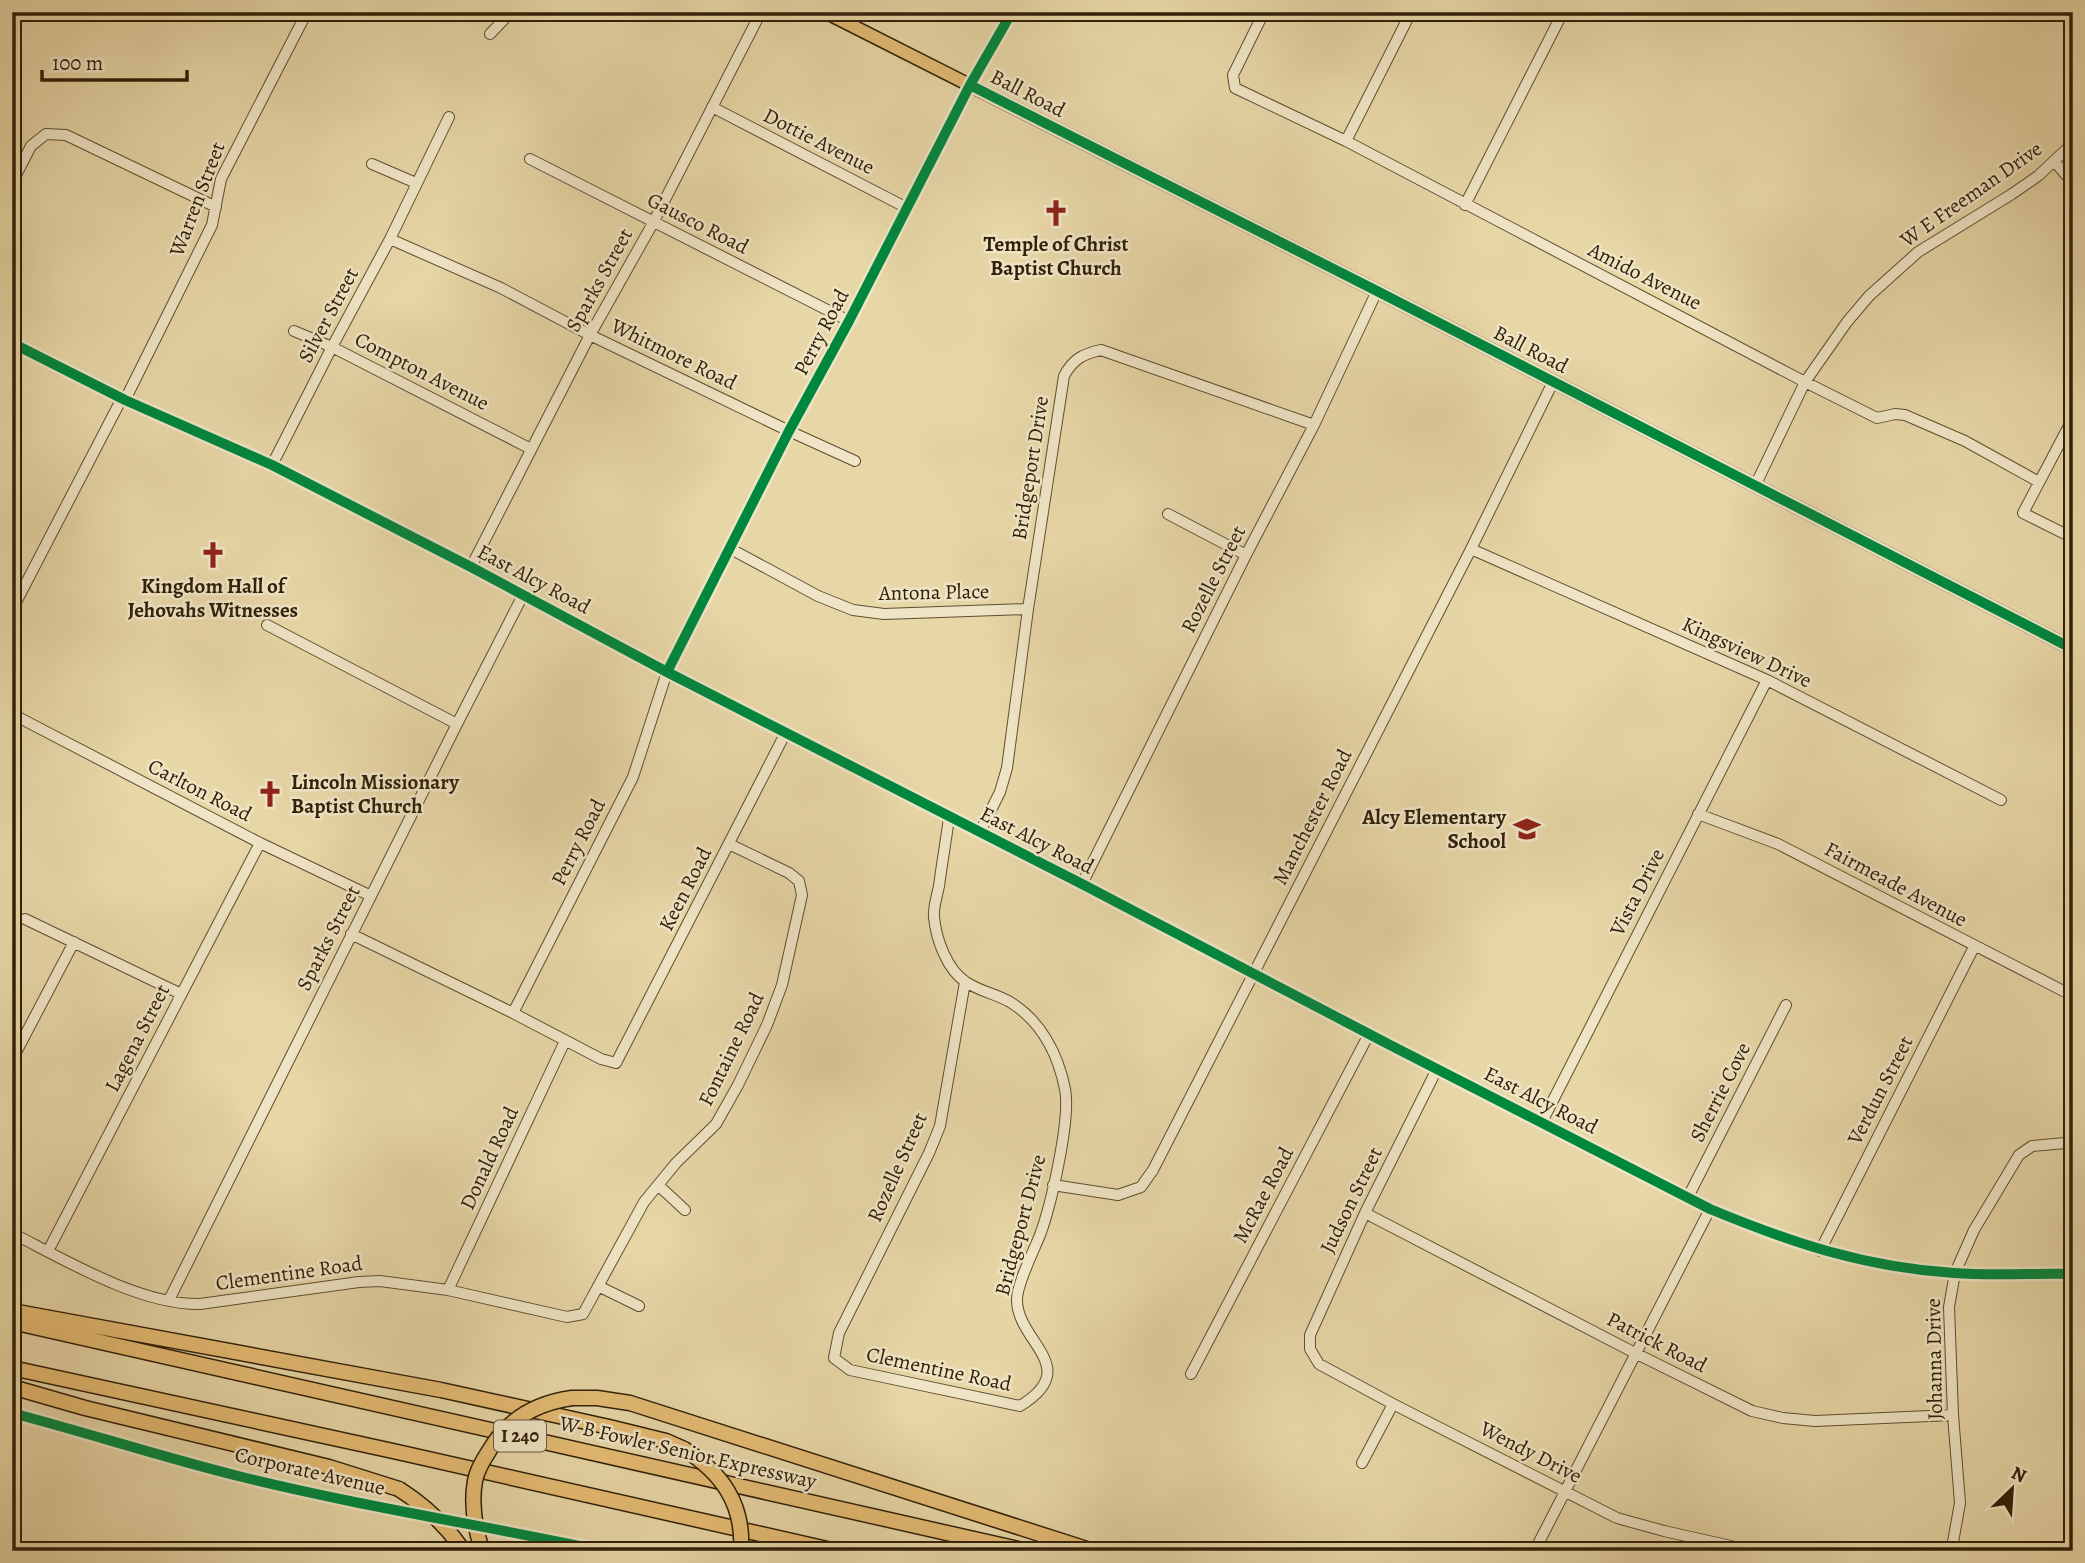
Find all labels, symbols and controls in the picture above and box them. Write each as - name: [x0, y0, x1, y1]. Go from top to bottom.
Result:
- scale bar: [42, 38, 187, 82]
- text: 100 m: [52, 49, 103, 77]
- street label: Ball Road: [986, 62, 1071, 124]
- street label: Dottie Avenue: [759, 101, 879, 181]
- street label: W E Freeman Drive: [1894, 135, 2048, 254]
- street label: Warren Street: [162, 138, 232, 261]
- street label: Gausco Road: [642, 185, 754, 261]
- church icon: Temple of Christ Baptist Church: [1041, 198, 1071, 228]
- street label: Sparks Street: [559, 223, 639, 337]
- place label: Temple of Christ Baptist Church: [984, 230, 1128, 282]
- street label: Amido Avenue: [1583, 235, 1706, 317]
- street label: Silver Street: [291, 262, 365, 368]
- street label: Perry Road: [787, 283, 856, 380]
- street label: Whitmore Road: [606, 311, 742, 397]
- street label: Ball Road: [1489, 318, 1574, 380]
- street label: Compton Avenue: [350, 325, 494, 417]
- street label: Bridgeport Drive: [1005, 394, 1055, 542]
- street label: Rozelle Street: [1174, 520, 1252, 638]
- street label: East Alcy Road: [472, 537, 596, 621]
- church icon: Kingdom Hall of Jehovahs Witnesses: [198, 540, 228, 570]
- place label: Kingdom Hall of Jehovahs Witnesses: [128, 572, 298, 624]
- street label: Antona Place: [877, 577, 990, 607]
- street label: Kingsview Drive: [1677, 610, 1817, 694]
- street label: Manchester Road: [1266, 744, 1359, 890]
- street label: Carlton Road: [143, 752, 257, 828]
- place label: Lincoln Missionary Baptist Church: [291, 768, 460, 820]
- church icon: Lincoln Missionary Baptist Church: [255, 779, 285, 809]
- street label: Perry Road: [544, 793, 612, 890]
- street label: East Alcy Road: [975, 799, 1099, 881]
- place label: Alcy Elementary School: [1361, 803, 1507, 855]
- school or university icon: Alcy Elementary School: [1512, 814, 1542, 844]
- street label: Fairmeade Avenue: [1820, 835, 1972, 933]
- street label: Keen Road: [652, 842, 718, 936]
- street label: Vista Drive: [1603, 844, 1671, 941]
- street label: Sparks Street: [289, 880, 367, 995]
- street label: Lagena Street: [98, 979, 176, 1097]
- street label: Fontaine Road: [691, 987, 771, 1111]
- street label: Verdun Street: [1840, 1031, 1919, 1150]
- street label: Sherrie Cove: [1683, 1037, 1757, 1147]
- street label: East Alcy Road: [1479, 1059, 1603, 1141]
- street label: Donald Road: [453, 1101, 525, 1214]
- street label: Rozelle Street: [860, 1108, 934, 1226]
- street label: McRae Road: [1226, 1141, 1300, 1248]
- street label: Judson Street: [1313, 1142, 1389, 1258]
- street label: Bridgeport Drive: [988, 1151, 1052, 1299]
- street label: Clementine Road: [214, 1249, 365, 1297]
- street label: Johanna Drive: [1919, 1298, 1949, 1420]
- street label: Patrick Road: [1602, 1305, 1713, 1380]
- street label: Clementine Road: [864, 1340, 1015, 1398]
- street label: W B Fowler Senior Expressway: [556, 1409, 820, 1495]
- street label: Wendy Drive: [1474, 1414, 1587, 1490]
- road number: I 240: [494, 1420, 546, 1452]
- street label: Corporate Avenue: [232, 1440, 388, 1502]
- north arrow: [1976, 1454, 2046, 1524]
- text: N: [2007, 1460, 2031, 1489]

